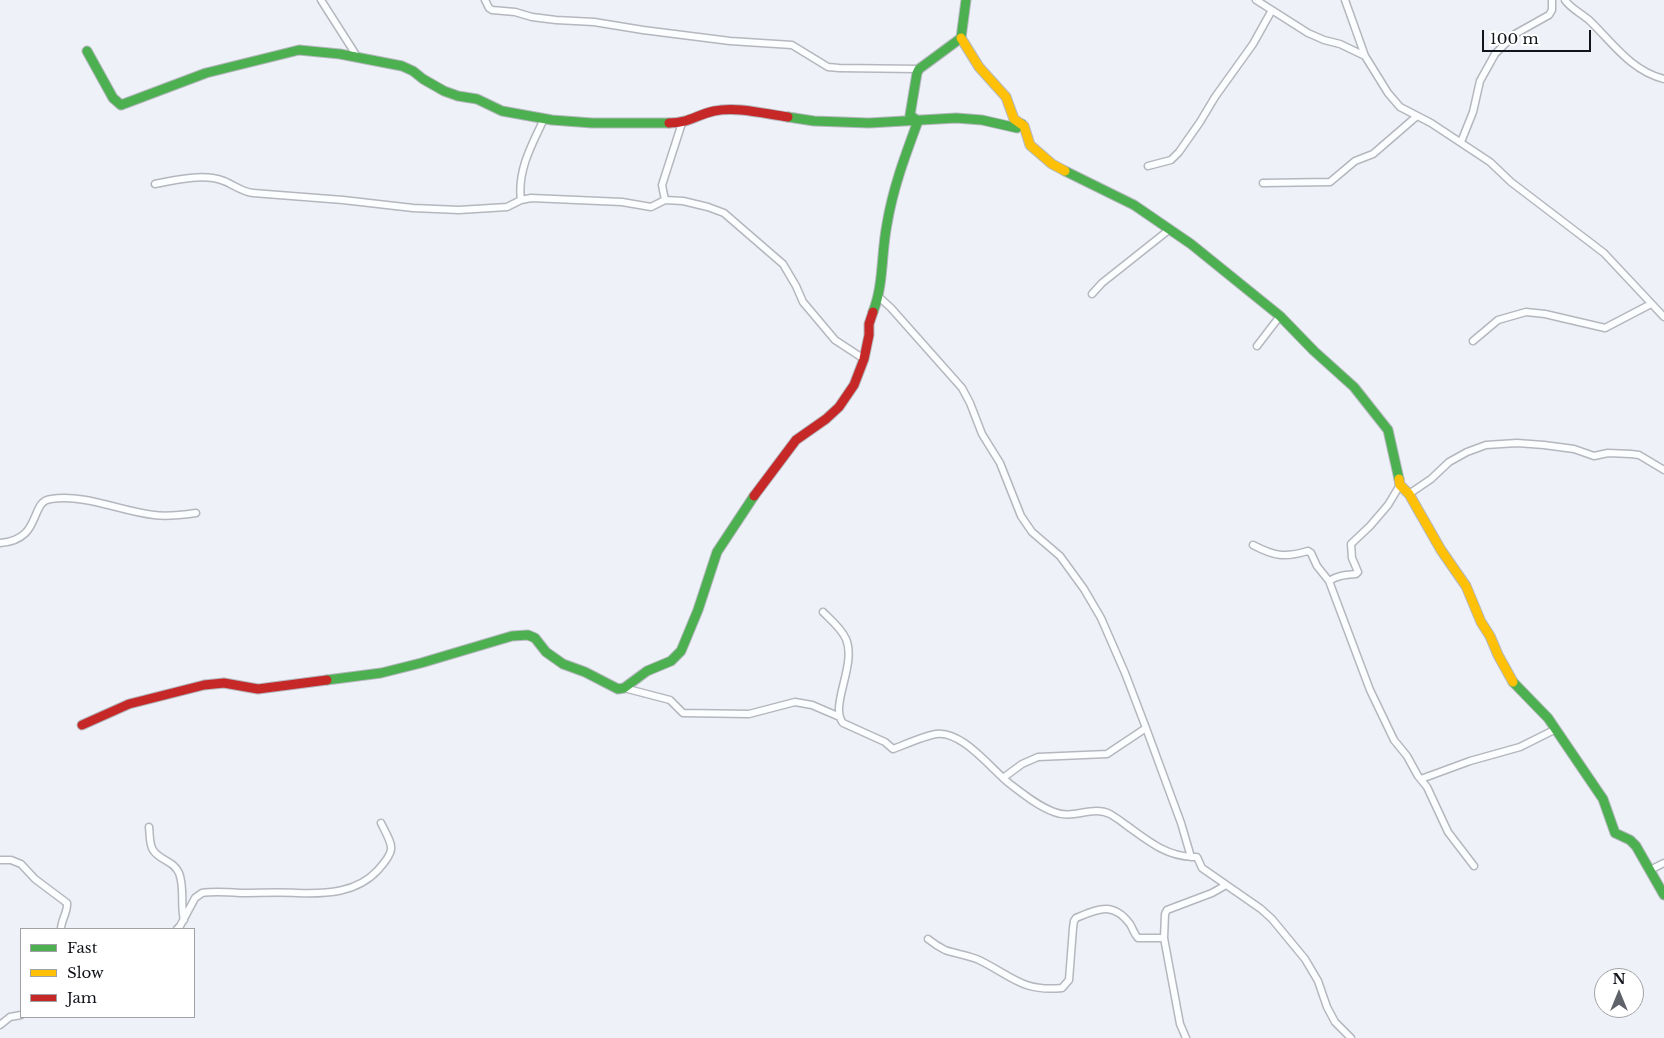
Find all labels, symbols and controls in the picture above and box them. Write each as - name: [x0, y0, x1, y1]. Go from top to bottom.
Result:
- scale bar: [1484, 20, 1593, 52]
- text: 100 m: [1490, 29, 1539, 48]
- legend: [20, 928, 195, 1018]
- text: Fast: [67, 938, 97, 957]
- text: Slow: [67, 963, 104, 982]
- north arrow: [1594, 968, 1644, 1018]
- text: N: [1612, 970, 1626, 988]
- text: Jam: [67, 988, 97, 1007]

